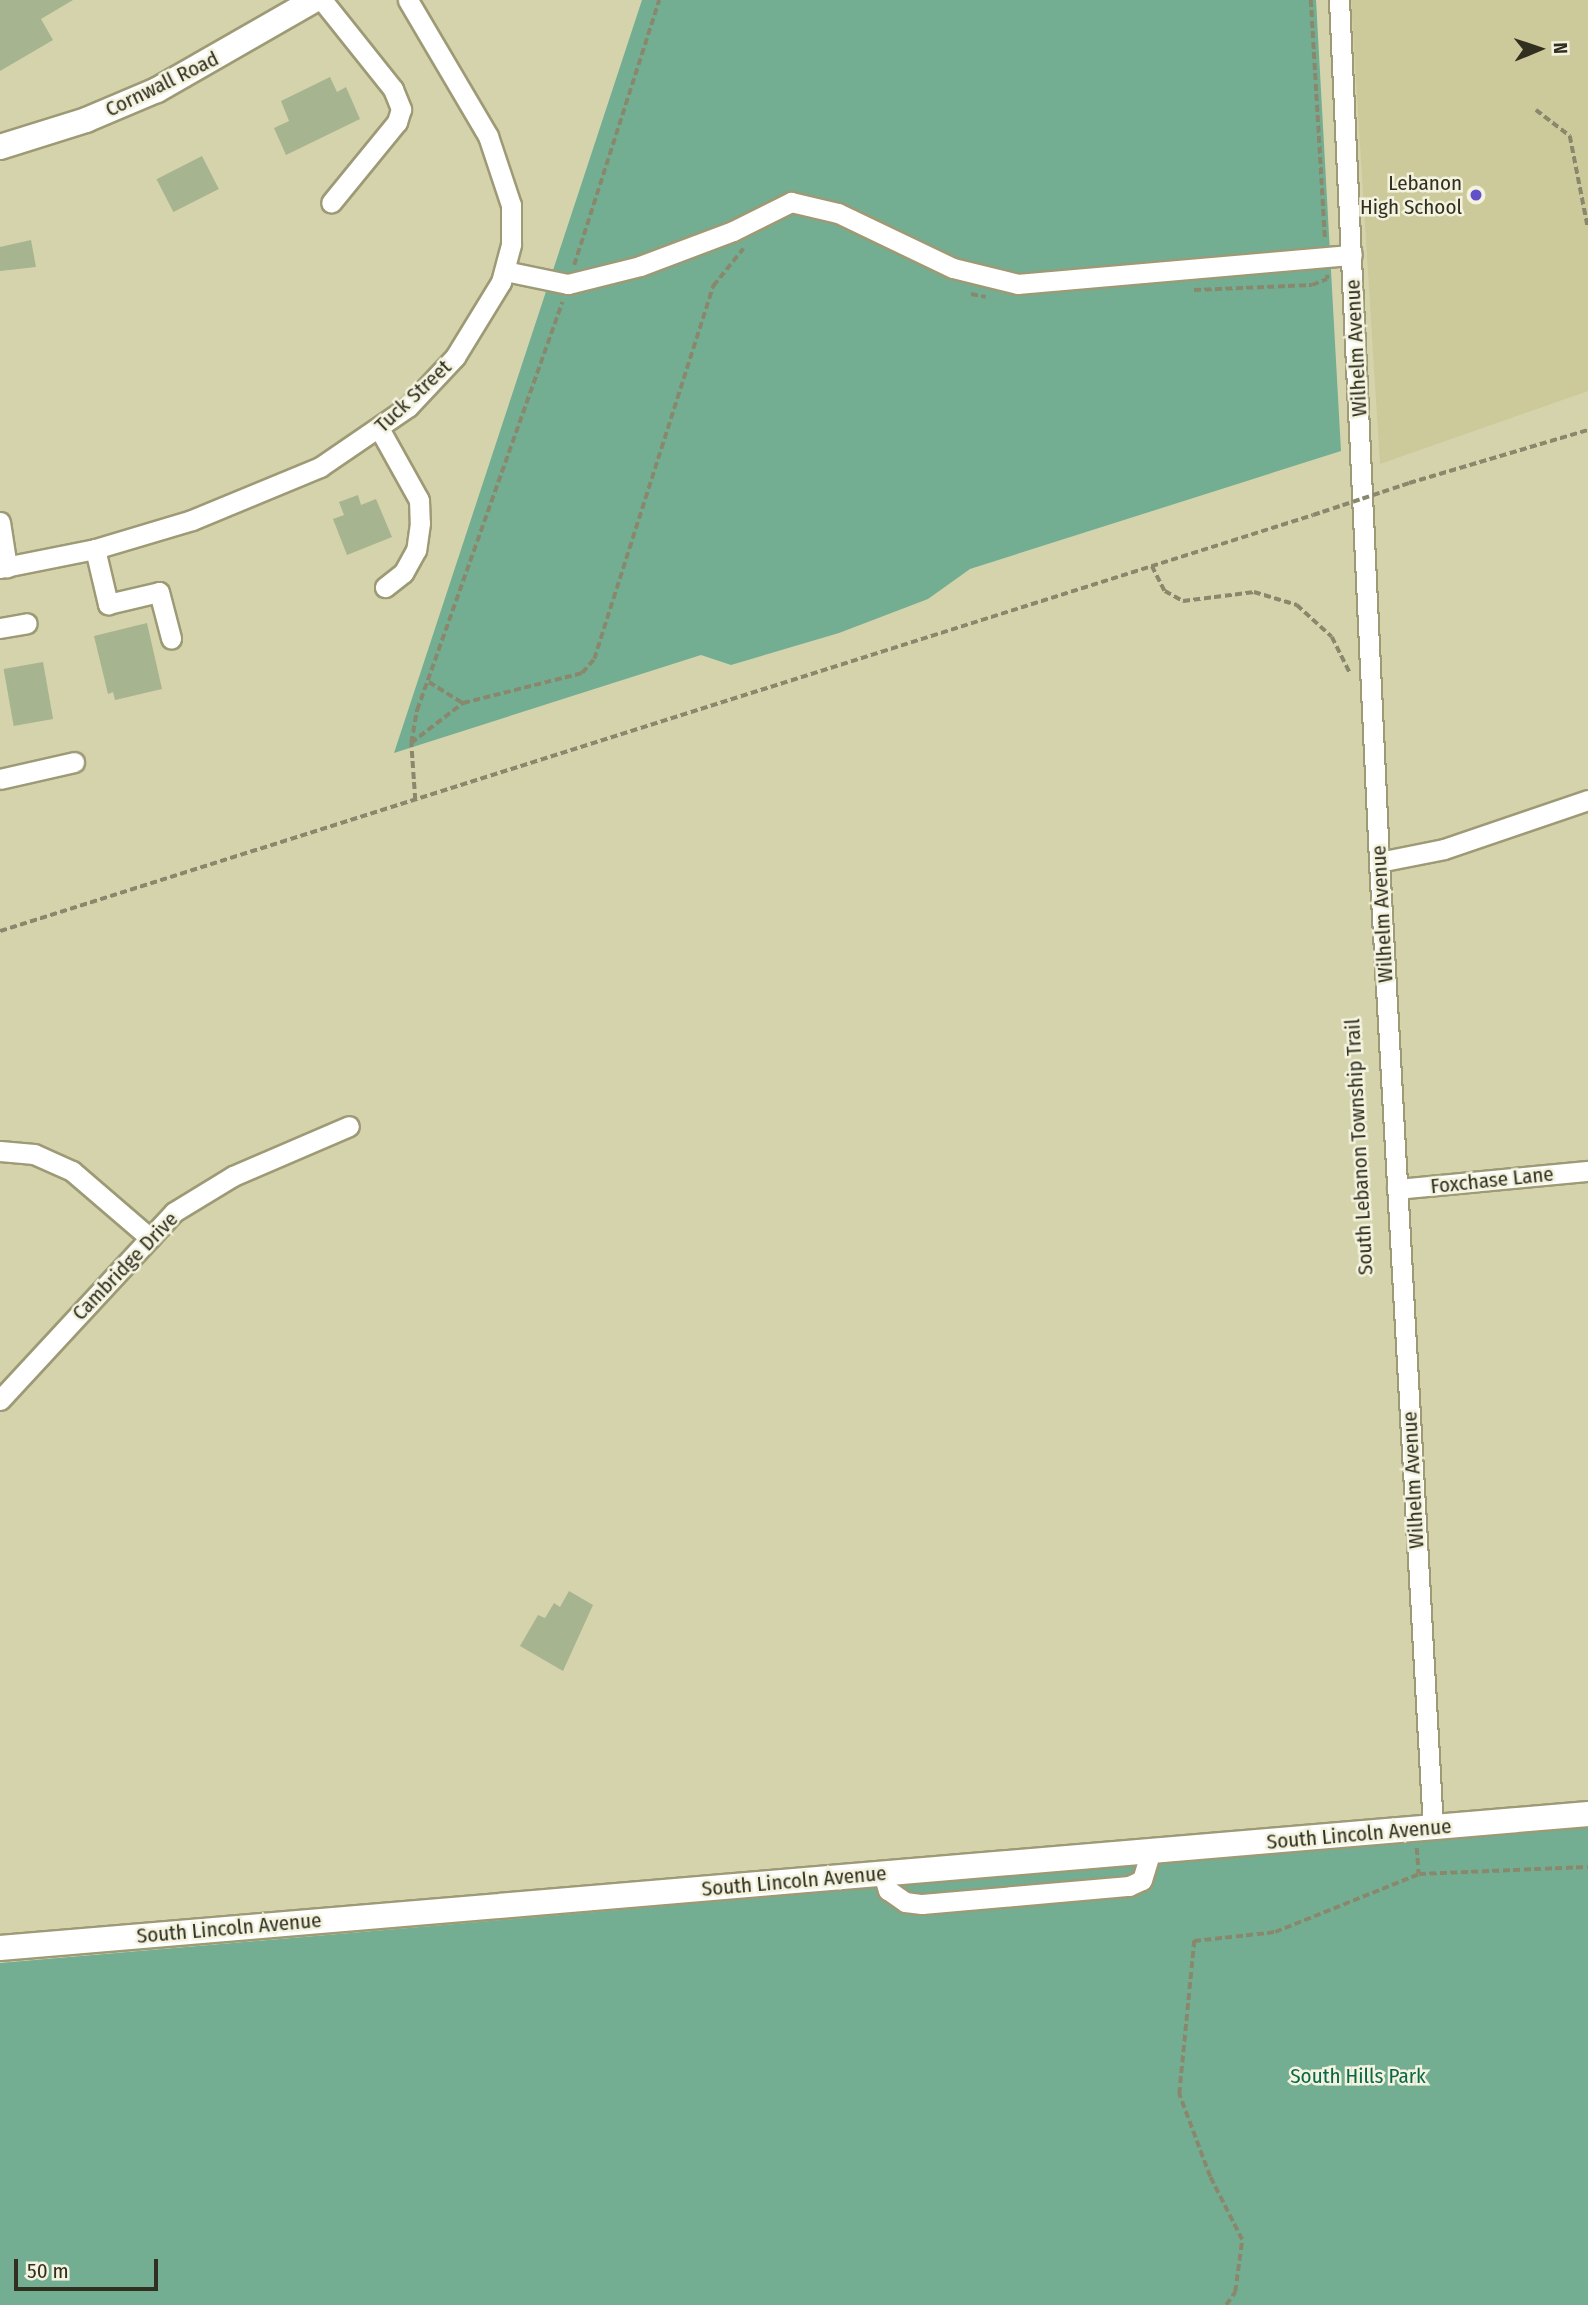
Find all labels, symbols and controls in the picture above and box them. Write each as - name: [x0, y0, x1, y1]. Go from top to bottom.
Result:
- north arrow: [1504, 14, 1574, 84]
- text: N: [1549, 42, 1572, 54]
- street label: Cornwall Road: [101, 46, 223, 122]
- place label: Lebanon High School: [1360, 170, 1462, 220]
- marker: Lebanon High School: [1468, 187, 1484, 203]
- street label: Wilhelm Avenue: [1340, 279, 1372, 417]
- street label: Tuck Street: [370, 354, 456, 438]
- street label: Wilhelm Avenue: [1366, 845, 1398, 983]
- street label: South Lebanon Township Trail: [1340, 1018, 1378, 1276]
- street label: Foxchase Lane: [1429, 1161, 1555, 1199]
- street label: Cambridge Drive: [67, 1206, 183, 1326]
- street label: Wilhelm Avenue: [1397, 1411, 1429, 1549]
- street label: South Lincoln Avenue: [1266, 1813, 1452, 1855]
- street label: South Lincoln Avenue: [701, 1860, 887, 1902]
- street label: South Lincoln Avenue: [136, 1907, 322, 1949]
- park label: South Hills Park: [1290, 2063, 1426, 2089]
- scale bar: [18, 2246, 161, 2290]
- text: 50 m: [27, 2258, 69, 2284]

